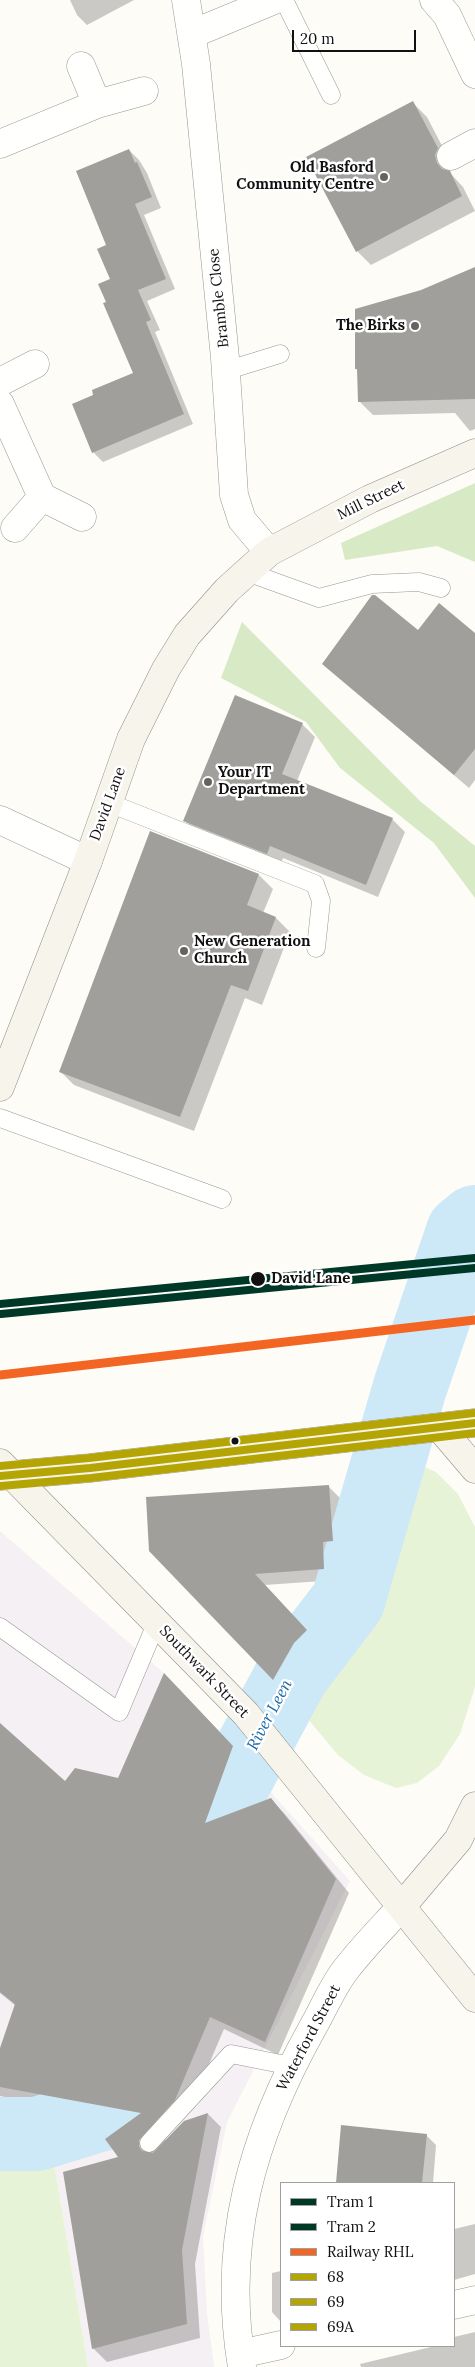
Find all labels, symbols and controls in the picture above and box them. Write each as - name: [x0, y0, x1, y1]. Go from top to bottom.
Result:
- scale bar: [295, 20, 419, 52]
- text: 20 m: [300, 29, 335, 48]
- place label: Old Basford Community Centre: [236, 159, 374, 194]
- marker: Old Basford Community Centre: [378, 171, 390, 183]
- street label: Bramble Close: [205, 247, 233, 349]
- place label: The Birks: [336, 317, 405, 335]
- marker: The Birks: [409, 320, 421, 332]
- street label: Mill Street: [334, 476, 408, 524]
- place label: Your IT Department: [218, 764, 305, 799]
- street label: David Lane: [86, 765, 130, 843]
- marker: Your IT Department: [202, 776, 214, 788]
- place label: New Generation Church: [194, 933, 310, 968]
- marker: New Generation Church: [178, 945, 190, 957]
- marker: David Lane: [249, 1270, 267, 1288]
- place label: David Lane: [271, 1270, 350, 1288]
- unlabelled marker: [230, 1436, 240, 1446]
- street label: Southwark Street: [155, 1622, 253, 1722]
- water label: River Leen: [243, 1676, 297, 1754]
- street label: Waterford Street: [273, 1982, 345, 2094]
- legend: [280, 2182, 455, 2347]
- text: Tram 1: [327, 2192, 373, 2211]
- text: Tram 2: [327, 2217, 376, 2236]
- text: Railway RHL: [327, 2242, 414, 2261]
- text: 68: [327, 2267, 344, 2286]
- text: 69: [327, 2292, 344, 2311]
- text: 69A: [327, 2317, 354, 2336]

